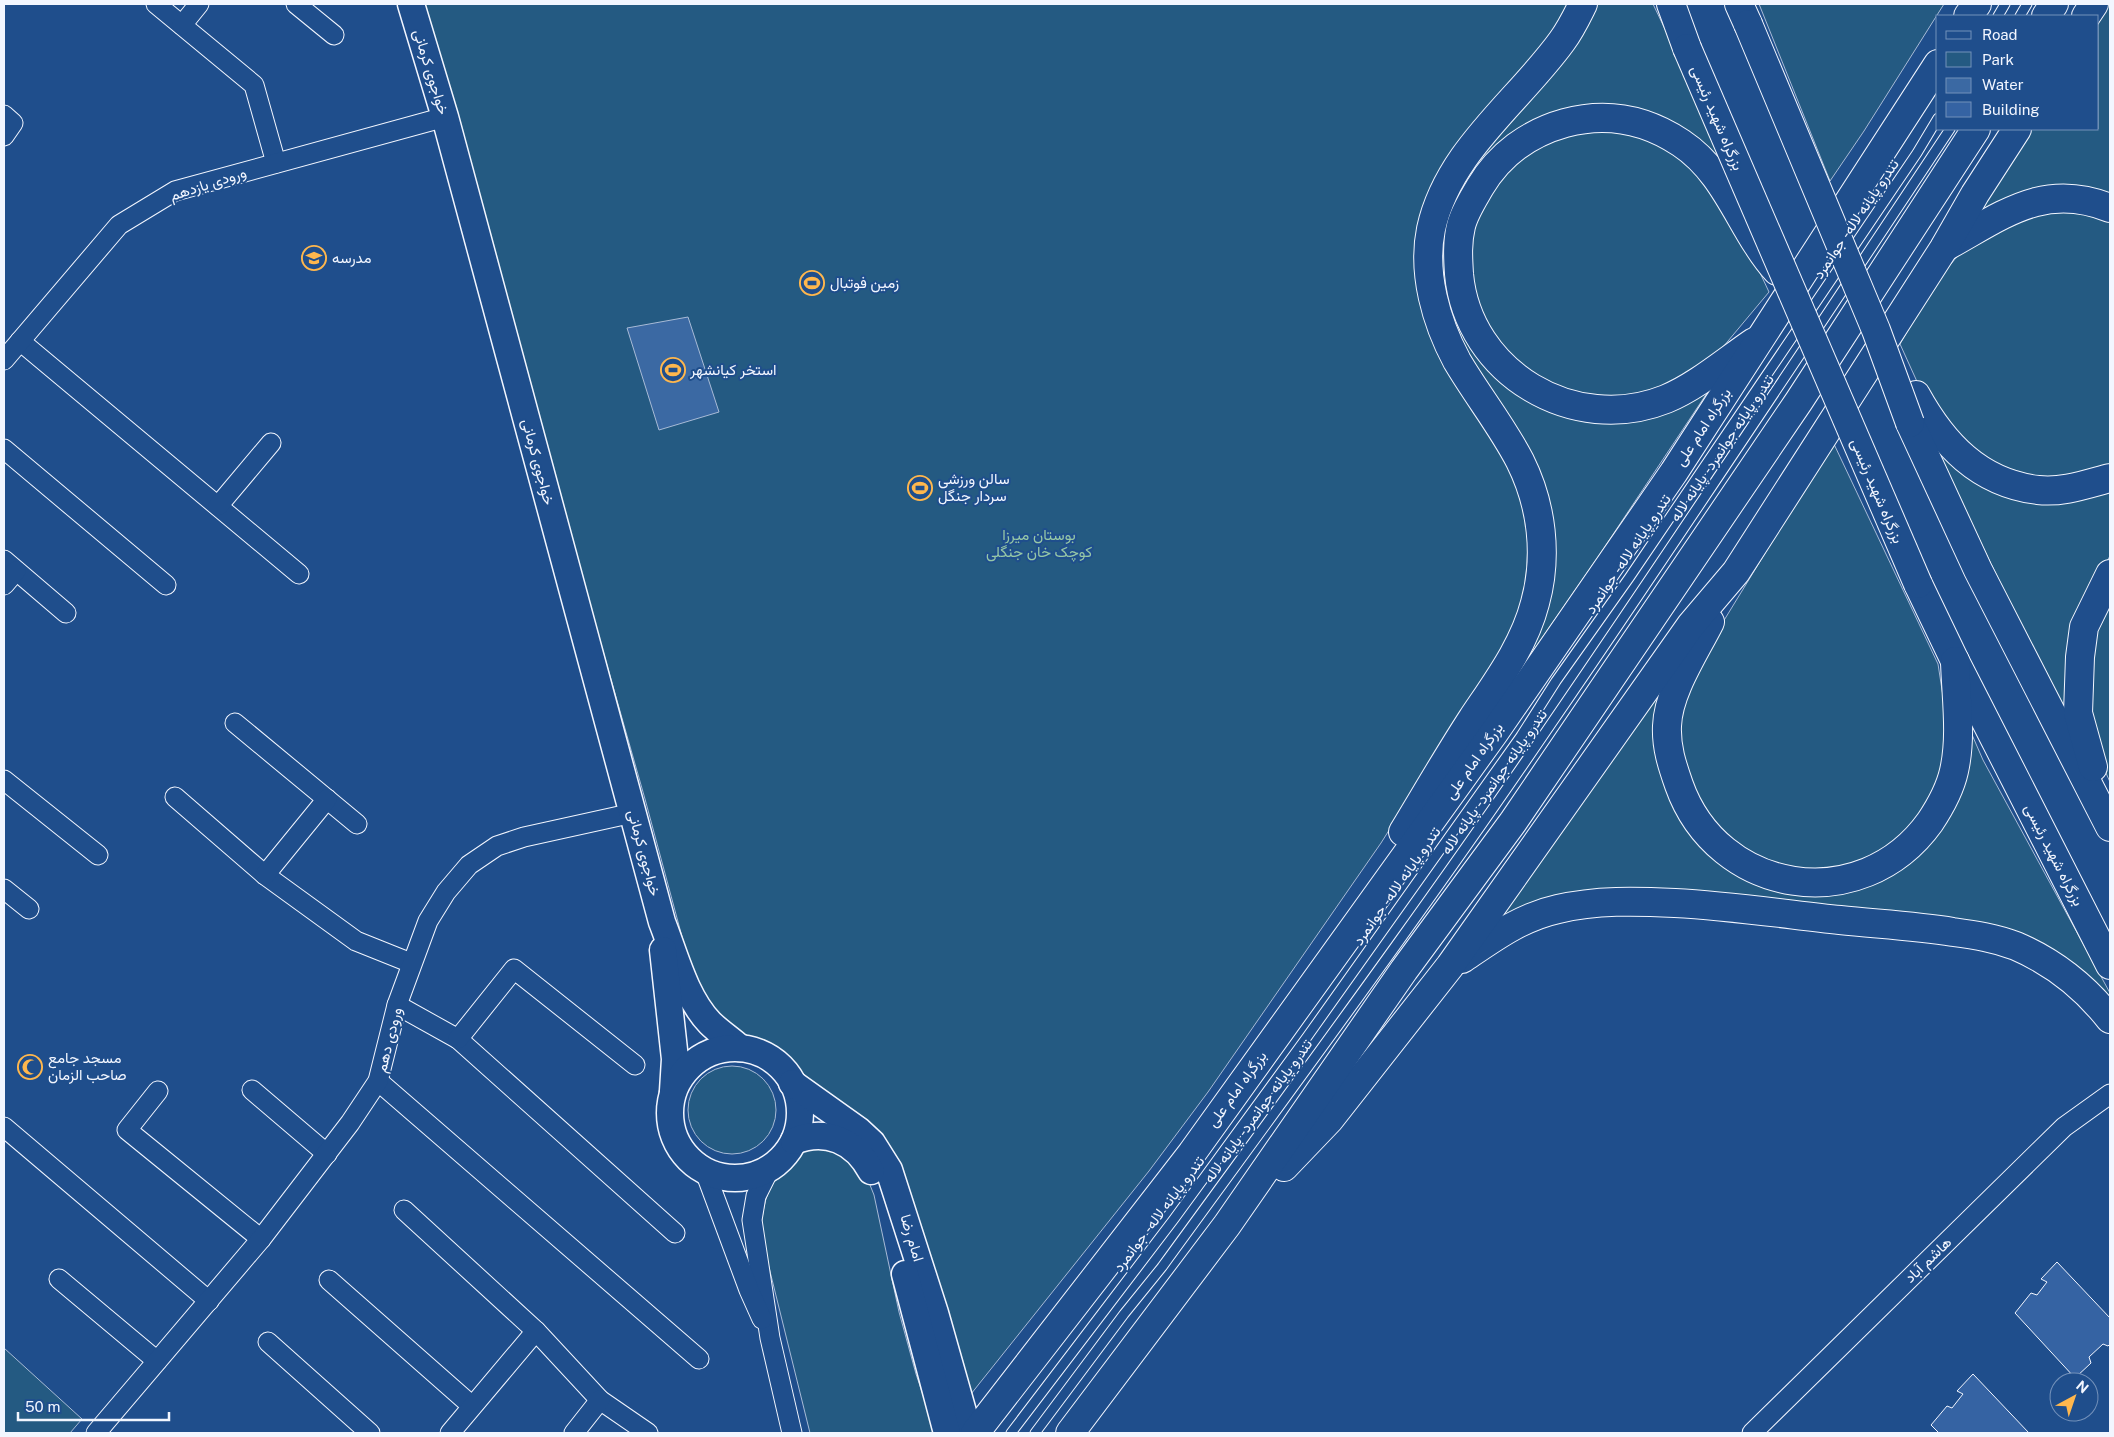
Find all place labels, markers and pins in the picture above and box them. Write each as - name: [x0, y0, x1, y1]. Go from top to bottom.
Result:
- school or university icon: مدرسه: [301, 245, 327, 271]
- place label: مدرسه: [332, 249, 372, 267]
- sports icon: زمین فوتبال: [799, 270, 825, 296]
- place label: زمین فوتبال: [830, 274, 899, 293]
- sports icon: استخر کیانشهر: [660, 357, 686, 383]
- place label: استخر کیانشهر: [689, 361, 777, 379]
- place label: سالن ورزشی سردار جنگل: [938, 470, 1010, 505]
- sports icon: سالن ورزشی سردار جنگل: [907, 475, 933, 501]
- place label: مسجد جامع صاحب الزمان: [48, 1049, 127, 1084]
- mosque icon: مسجد جامع صاحب الزمان: [17, 1054, 43, 1080]

